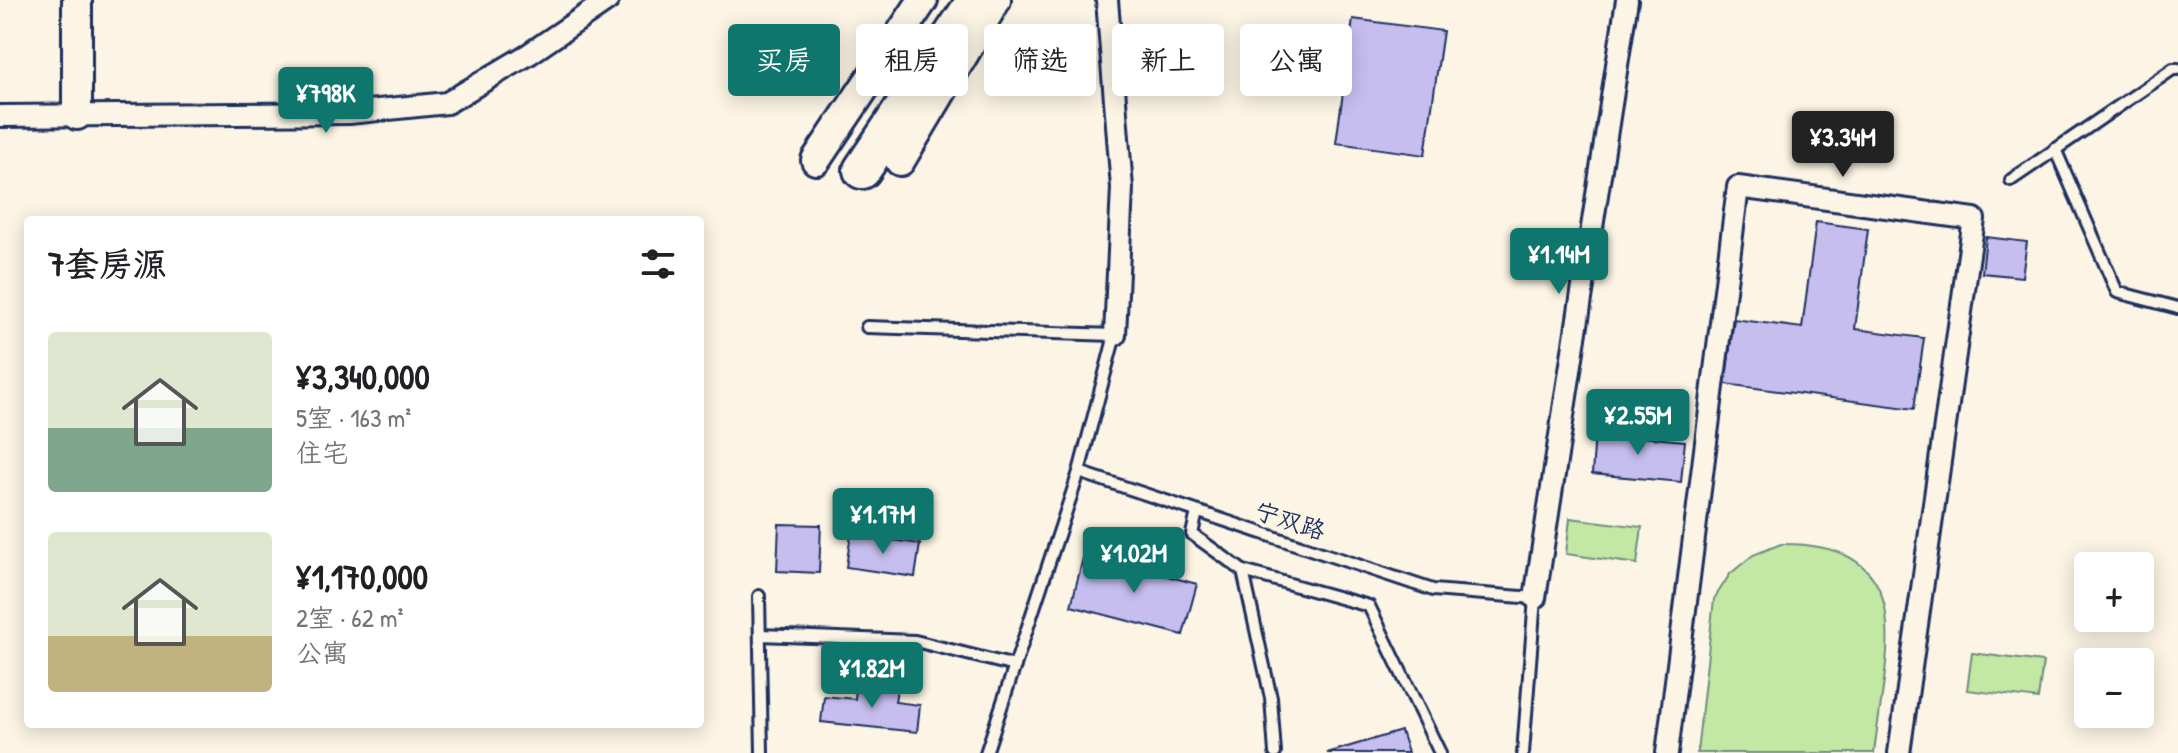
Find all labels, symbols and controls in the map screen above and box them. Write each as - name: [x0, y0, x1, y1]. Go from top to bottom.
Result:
- chip: 买房: [728, 24, 840, 96]
- chip: 租房: [856, 24, 968, 96]
- chip: 筛选: [984, 24, 1096, 96]
- chip: 新上: [1112, 24, 1224, 96]
- chip: 公寓: [1240, 24, 1352, 96]
- pin: ¥798K: [270, 67, 382, 135]
- text: ¥798K: [296, 75, 356, 110]
- pin: ¥3.34M: [1778, 111, 1908, 179]
- text: ¥3.34M: [1810, 119, 1876, 154]
- pin: ¥1.14M: [1494, 228, 1624, 296]
- text: ¥1.14M: [1528, 236, 1590, 271]
- text: 7套房源: [48, 241, 167, 287]
- icon: filters: [636, 242, 680, 286]
- text: ¥3,340,000: [296, 354, 430, 400]
- icon: home: [112, 364, 208, 460]
- pin: ¥2.55M: [1573, 389, 1703, 457]
- text: ¥2.55M: [1604, 397, 1672, 432]
- text: 5室 · 163 m²: [296, 400, 411, 435]
- text: 住宅: [296, 435, 348, 470]
- pin: ¥1.17M: [818, 488, 948, 556]
- street label: 宁双路: [1251, 494, 1329, 546]
- text: ¥1.17M: [851, 496, 915, 531]
- pin: ¥1.02M: [1069, 527, 1199, 595]
- text: ¥1.02M: [1101, 535, 1167, 570]
- map controls: [2074, 552, 2154, 728]
- button: +: [2074, 552, 2154, 632]
- text: ¥1,170,000: [296, 554, 428, 600]
- icon: home: [112, 564, 208, 660]
- text: 2室 · 62 m²: [296, 600, 404, 635]
- text: 公寓: [296, 635, 348, 670]
- pin: ¥1.82M: [807, 642, 937, 710]
- button: −: [2074, 648, 2154, 728]
- text: ¥1.82M: [839, 650, 905, 685]

